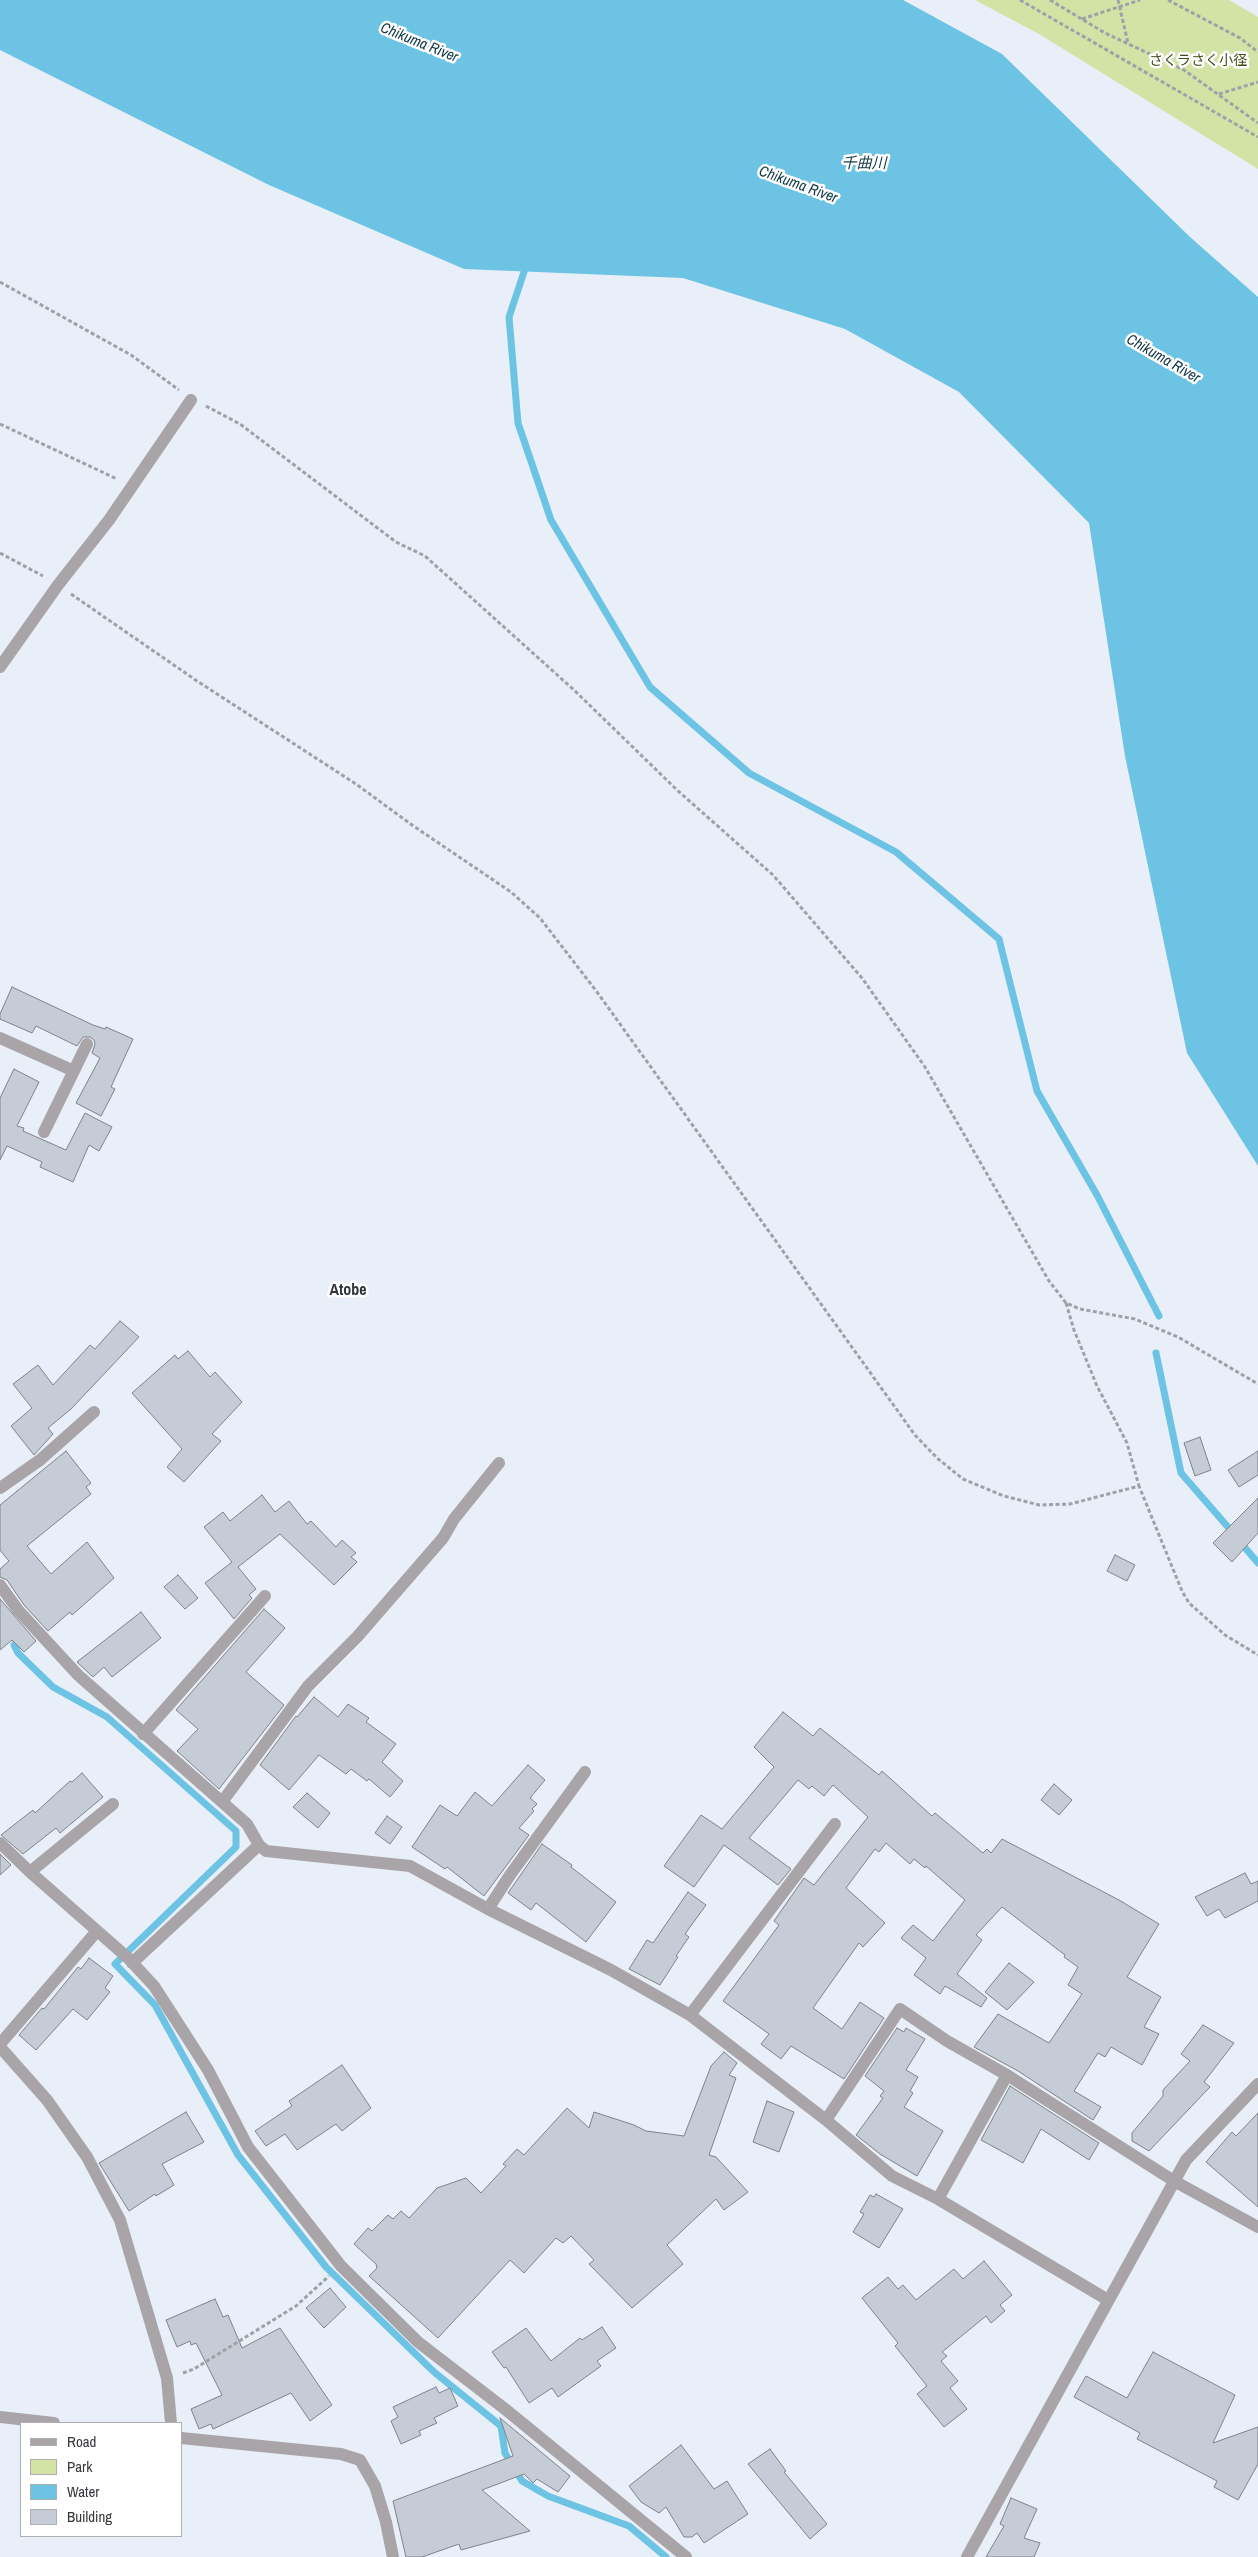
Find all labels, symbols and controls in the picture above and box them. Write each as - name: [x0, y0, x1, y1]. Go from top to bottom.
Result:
- water label: Chikuma River: [378, 19, 460, 67]
- park label: さくラさく小径: [1149, 53, 1247, 69]
- water label: 千曲川: [842, 155, 886, 173]
- water label: Chikuma River: [756, 163, 840, 207]
- water label: Chikuma River: [1123, 331, 1203, 387]
- district label: Atobe: [329, 1281, 367, 1301]
- legend: [20, 2422, 182, 2537]
- text: Road: [67, 2431, 96, 2452]
- text: Park: [67, 2456, 92, 2477]
- text: Water: [67, 2481, 99, 2502]
- text: Building: [67, 2506, 112, 2527]

